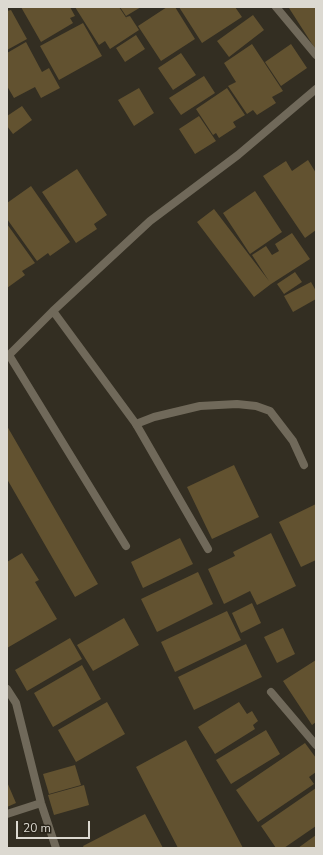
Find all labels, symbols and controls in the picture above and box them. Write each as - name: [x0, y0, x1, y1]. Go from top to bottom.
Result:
- scale bar: [18, 813, 92, 839]
- text: 20 m: [23, 820, 51, 836]

